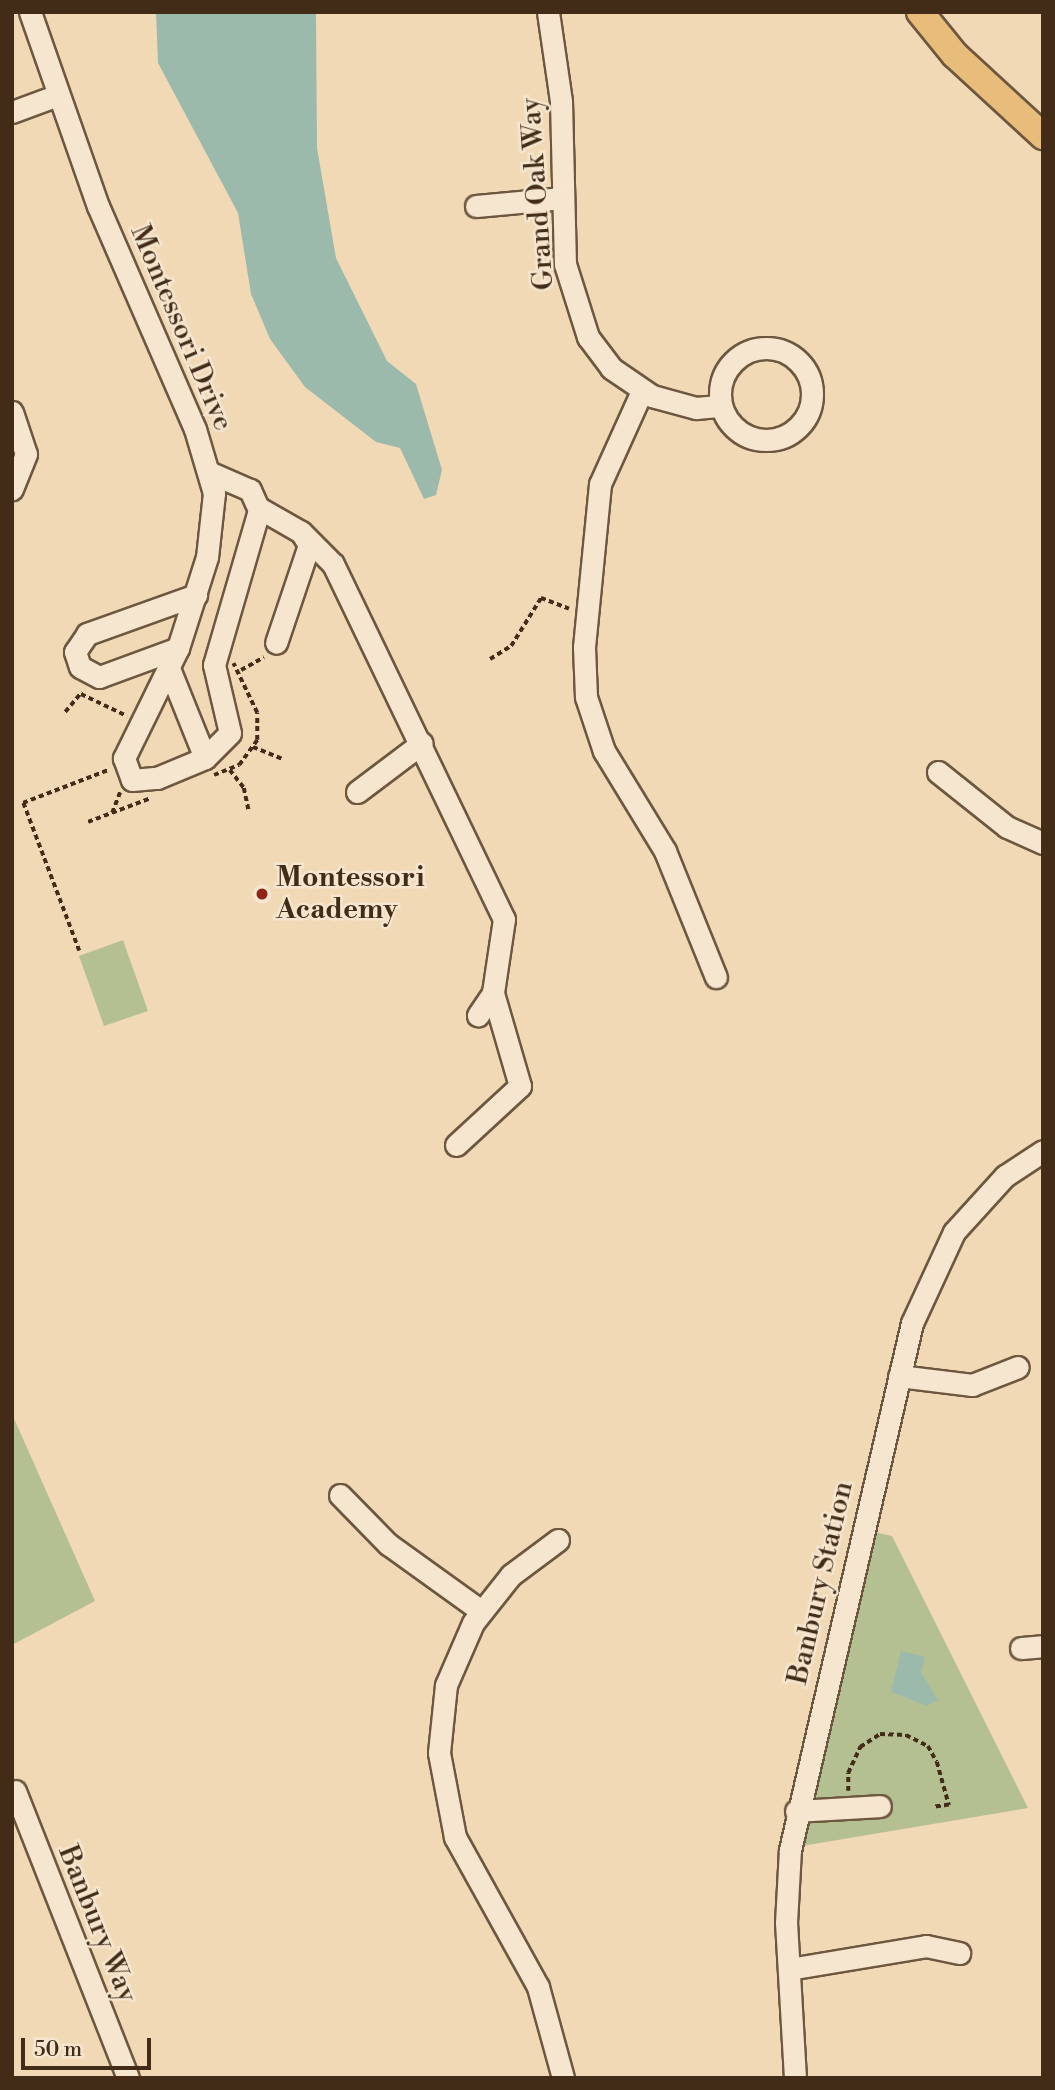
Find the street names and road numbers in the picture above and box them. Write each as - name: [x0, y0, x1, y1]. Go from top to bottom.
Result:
- street label: Grand Oak Way: [515, 97, 561, 291]
- street label: Montessori Drive: [123, 220, 239, 436]
- street label: Banbury Station: [781, 1478, 861, 1688]
- street label: Banbury Way: [50, 1841, 144, 2007]

